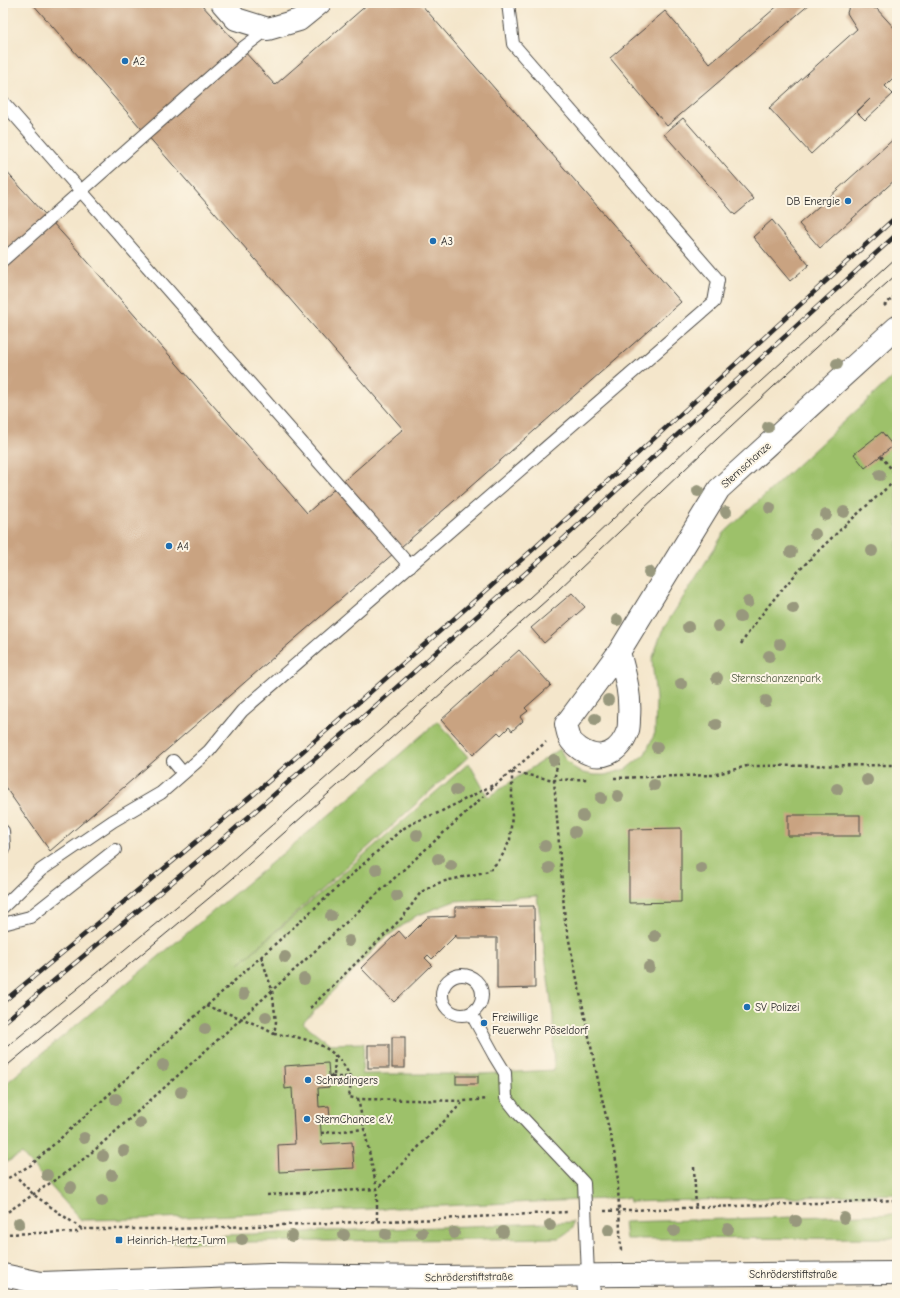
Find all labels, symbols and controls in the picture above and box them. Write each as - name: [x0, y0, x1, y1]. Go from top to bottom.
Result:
- place label: A2: [133, 55, 145, 68]
- marker: A2: [120, 56, 130, 66]
- place label: DB Energie: [786, 195, 840, 208]
- marker: DB Energie: [843, 196, 853, 206]
- place label: A3: [441, 235, 453, 248]
- marker: A3: [428, 236, 438, 246]
- street label: Sternschanze: [718, 439, 774, 491]
- place label: A4: [177, 540, 189, 553]
- marker: A4: [164, 541, 174, 551]
- park label: Sternschanzenpark: [731, 672, 822, 685]
- place label: SV Polizei: [755, 1001, 800, 1014]
- marker: SV Polizei: [742, 1002, 752, 1012]
- place label: Freiwillige Feuerwehr Pöseldorf: [492, 1011, 588, 1037]
- marker: Freiwillige Feuerwehr Pöseldorf: [479, 1018, 489, 1028]
- place label: Schrødingers: [316, 1074, 378, 1087]
- marker: Schrødingers: [303, 1075, 313, 1085]
- place label: SternChance e.V.: [315, 1113, 393, 1126]
- marker: SternChance e.V.: [302, 1114, 312, 1124]
- place label: Heinrich-Hertz-Turm: [127, 1234, 226, 1247]
- marker: Heinrich-Hertz-Turm: [114, 1235, 124, 1245]
- street label: Schröderstiftstraße: [749, 1268, 838, 1281]
- street label: Schröderstiftstraße: [425, 1270, 514, 1284]

